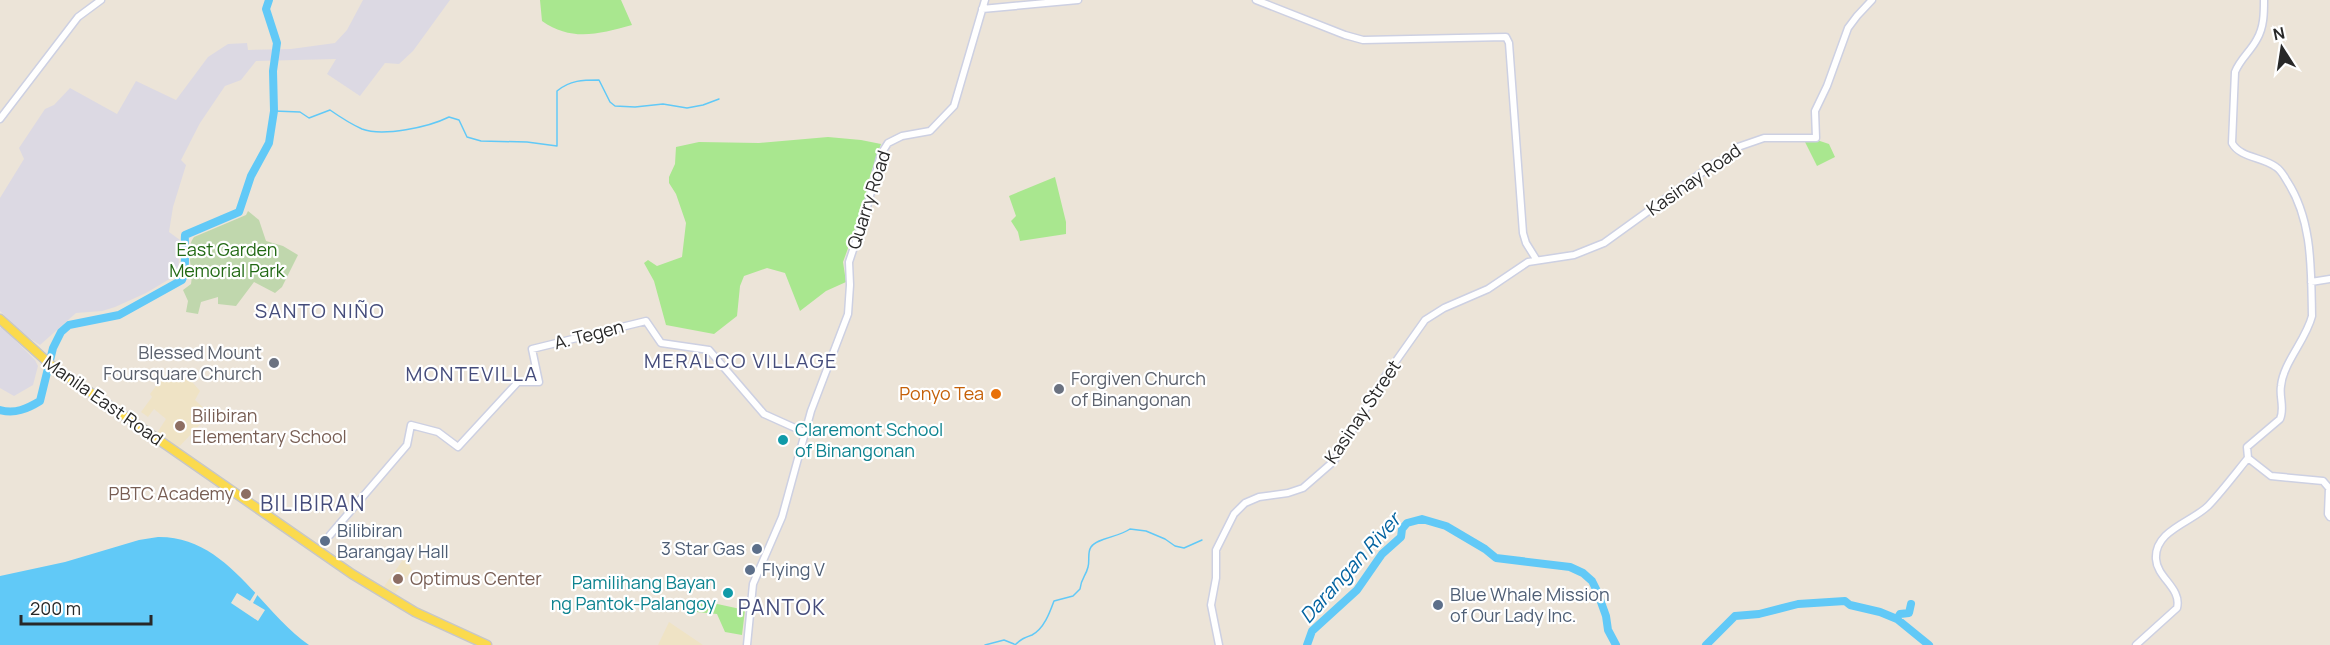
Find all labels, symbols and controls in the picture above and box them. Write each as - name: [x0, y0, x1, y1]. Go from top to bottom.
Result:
- north arrow: [2252, 18, 2312, 78]
- text: N: [2271, 21, 2287, 45]
- street label: Kasinay Road: [1641, 138, 1745, 221]
- street label: Quarry Road: [841, 147, 895, 252]
- park label: East Garden Memorial Park: [169, 237, 286, 282]
- district label: SANTO NIÑO: [255, 297, 385, 324]
- street label: A. Tegen: [551, 314, 626, 354]
- place label: Blessed Mount Foursquare Church: [103, 340, 262, 385]
- district label: MERALCO VILLAGE: [644, 347, 838, 374]
- street label: Manila East Road: [39, 350, 168, 450]
- street label: Kasinay Street: [1319, 355, 1406, 468]
- marker: Blessed Mount Foursquare Church: [267, 356, 281, 370]
- district label: MONTEVILLA: [405, 360, 539, 387]
- place label: Forgiven Church of Binangonan: [1071, 366, 1206, 411]
- place label: Ponyo Tea: [899, 381, 984, 405]
- marker: Forgiven Church of Binangonan: [1052, 382, 1066, 396]
- marker: Ponyo Tea: [989, 387, 1003, 401]
- place label: Bilibiran Elementary School: [192, 403, 347, 448]
- place label: Claremont School of Binangonan: [795, 417, 943, 462]
- marker: Bilibiran Elementary School: [173, 419, 187, 433]
- marker: Claremont School of Binangonan: [776, 433, 790, 447]
- place label: PBTC Academy: [109, 481, 234, 505]
- marker: PBTC Academy: [239, 487, 253, 501]
- district label: BILIBIRAN: [260, 489, 366, 517]
- water label: Darangan River: [1293, 505, 1408, 628]
- place label: Bilibiran Barangay Hall: [337, 518, 449, 563]
- marker: Bilibiran Barangay Hall: [318, 534, 332, 548]
- place label: 3 Star Gas: [661, 536, 745, 560]
- marker: 3 Star Gas: [750, 542, 764, 556]
- place label: Flying V: [762, 557, 825, 581]
- marker: Flying V: [743, 563, 757, 577]
- place label: Optimus Center: [410, 566, 542, 590]
- place label: Pamilihang Bayan ng Pantok-Palangoy: [551, 570, 716, 615]
- marker: Optimus Center: [391, 572, 405, 586]
- place label: Blue Whale Mission of Our Lady Inc.: [1450, 582, 1610, 627]
- marker: Pamilihang Bayan ng Pantok-Palangoy: [721, 586, 735, 600]
- scale bar: [21, 588, 152, 626]
- district label: PANTOK: [738, 593, 826, 621]
- text: 200 m: [30, 596, 81, 620]
- marker: Blue Whale Mission of Our Lady Inc.: [1431, 598, 1445, 612]

